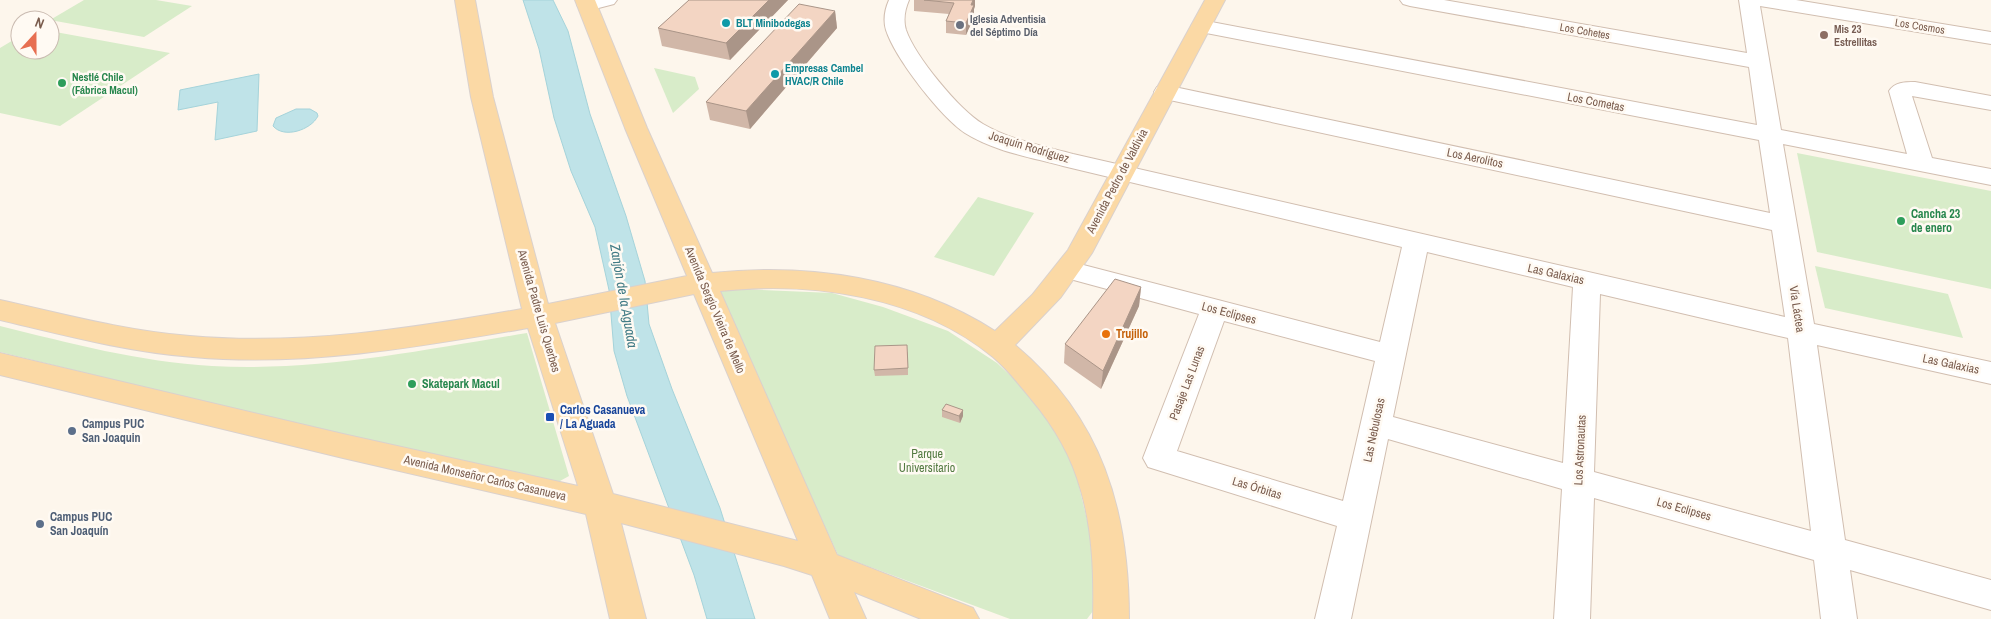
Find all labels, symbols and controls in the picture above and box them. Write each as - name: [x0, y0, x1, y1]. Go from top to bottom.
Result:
- north arrow: [10, 10, 60, 60]
- place label: Iglesia Adventisia del Séptimo Día: [970, 12, 1046, 39]
- text: N: [33, 13, 47, 33]
- street label: Los Cosmos: [1894, 15, 1946, 37]
- place label: BLT Minibodegas: [736, 16, 811, 30]
- marker: BLT Minibodegas: [720, 17, 732, 29]
- marker: Iglesia Adventisia del Séptimo Día: [954, 19, 966, 31]
- street label: Los Cohetes: [1559, 20, 1612, 42]
- place label: Mis 23 Estrellitas: [1834, 22, 1877, 49]
- marker: Mis 23 Estrellitas: [1818, 29, 1830, 41]
- place label: Empresas Cambel HVAC/R Chile: [785, 61, 863, 88]
- marker: Empresas Cambel HVAC/R Chile: [769, 68, 781, 80]
- place label: Nestlé Chile (Fábrica Macul): [72, 70, 138, 97]
- marker: Nestlé Chile (Fábrica Macul): [56, 77, 68, 89]
- street label: Los Cometas: [1566, 89, 1626, 115]
- street label: Avenida Pedro de Valdivia: [1082, 125, 1152, 237]
- street label: Joaquín Rodríguez: [987, 127, 1071, 167]
- street label: Los Aerolitos: [1446, 144, 1505, 172]
- place label: Cancha 23 de enero: [1911, 206, 1961, 236]
- marker: Cancha 23 de enero: [1895, 215, 1907, 227]
- water label: Zanjón de la Aguada: [606, 242, 642, 349]
- street label: Avenida Sergio Vieira de Mello: [681, 243, 749, 376]
- street label: Avenida Padre Luis Querbes: [514, 247, 564, 374]
- street label: Las Galaxias: [1526, 260, 1586, 288]
- street label: Vía Láctea: [1785, 285, 1809, 334]
- street label: Los Eclipses: [1200, 298, 1258, 328]
- place label: Trujillo: [1116, 326, 1148, 342]
- marker: Trujillo: [1100, 328, 1112, 340]
- street label: Pasaje Las Lunas: [1166, 344, 1209, 422]
- street label: Las Galaxias: [1921, 350, 1981, 378]
- place label: Skatepark Macul: [422, 376, 500, 392]
- marker: Skatepark Macul: [406, 378, 418, 390]
- street label: Las Nebulosas: [1359, 396, 1389, 463]
- place label: Carlos Casanueva / La Aguada: [560, 402, 646, 432]
- marker: Carlos Casanueva / La Aguada: [544, 411, 556, 423]
- street label: Los Astronautas: [1570, 414, 1590, 486]
- place label: Campus PUC San Joaquin: [82, 416, 144, 446]
- marker: Campus PUC San Joaquin: [66, 425, 78, 437]
- park label: Parque Universitario: [899, 446, 955, 476]
- street label: Avenida Monseñor Carlos Casanueva: [401, 451, 568, 505]
- street label: Las Órbitas: [1230, 473, 1284, 503]
- street label: Los Eclipses: [1655, 494, 1713, 524]
- place label: Campus PUC San Joaquín: [50, 509, 112, 539]
- marker: Campus PUC San Joaquín: [34, 518, 46, 530]

